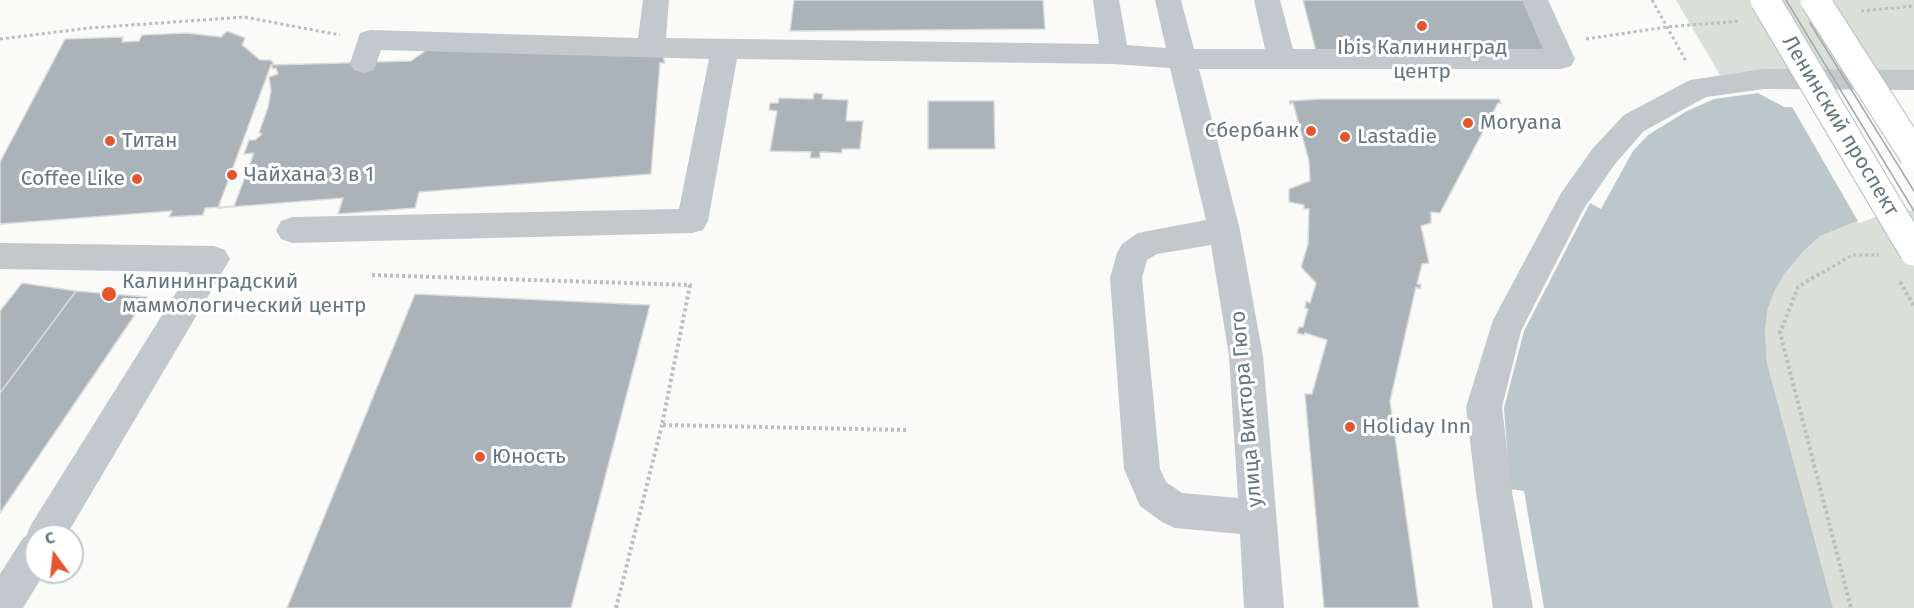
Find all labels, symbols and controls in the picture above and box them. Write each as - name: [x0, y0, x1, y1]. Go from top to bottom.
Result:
- marker: Ibis Калининград центр: [1415, 19, 1429, 33]
- street label: Ленинский проспект: [1776, 31, 1904, 221]
- place label: Ibis Калининград центр: [1337, 35, 1507, 85]
- place label: Moryana: [1480, 110, 1562, 136]
- marker: Moryana: [1461, 116, 1475, 130]
- place label: Сбербанк: [1205, 118, 1299, 144]
- marker: Сбербанк: [1304, 124, 1318, 138]
- place label: Lastadie: [1357, 124, 1437, 150]
- place label: Титан: [122, 128, 177, 154]
- marker: Lastadie: [1338, 130, 1352, 144]
- marker: Титан: [103, 134, 117, 148]
- place label: Чайхана 3 в 1: [244, 162, 374, 188]
- place label: Coffee Like: [21, 166, 125, 192]
- marker: Чайхана 3 в 1: [225, 168, 239, 182]
- marker: Coffee Like: [130, 172, 144, 186]
- place label: Калининградский маммологический центр: [122, 269, 366, 319]
- marker: Калининградский маммологический центр: [100, 285, 118, 303]
- street label: улица Виктора Гюго: [1226, 310, 1268, 508]
- place label: Holiday Inn: [1362, 414, 1471, 440]
- marker: Holiday Inn: [1343, 420, 1357, 434]
- place label: Юность: [492, 444, 566, 470]
- marker: Юность: [473, 450, 487, 464]
- north arrow: [24, 524, 84, 584]
- text: С: [43, 528, 57, 548]

